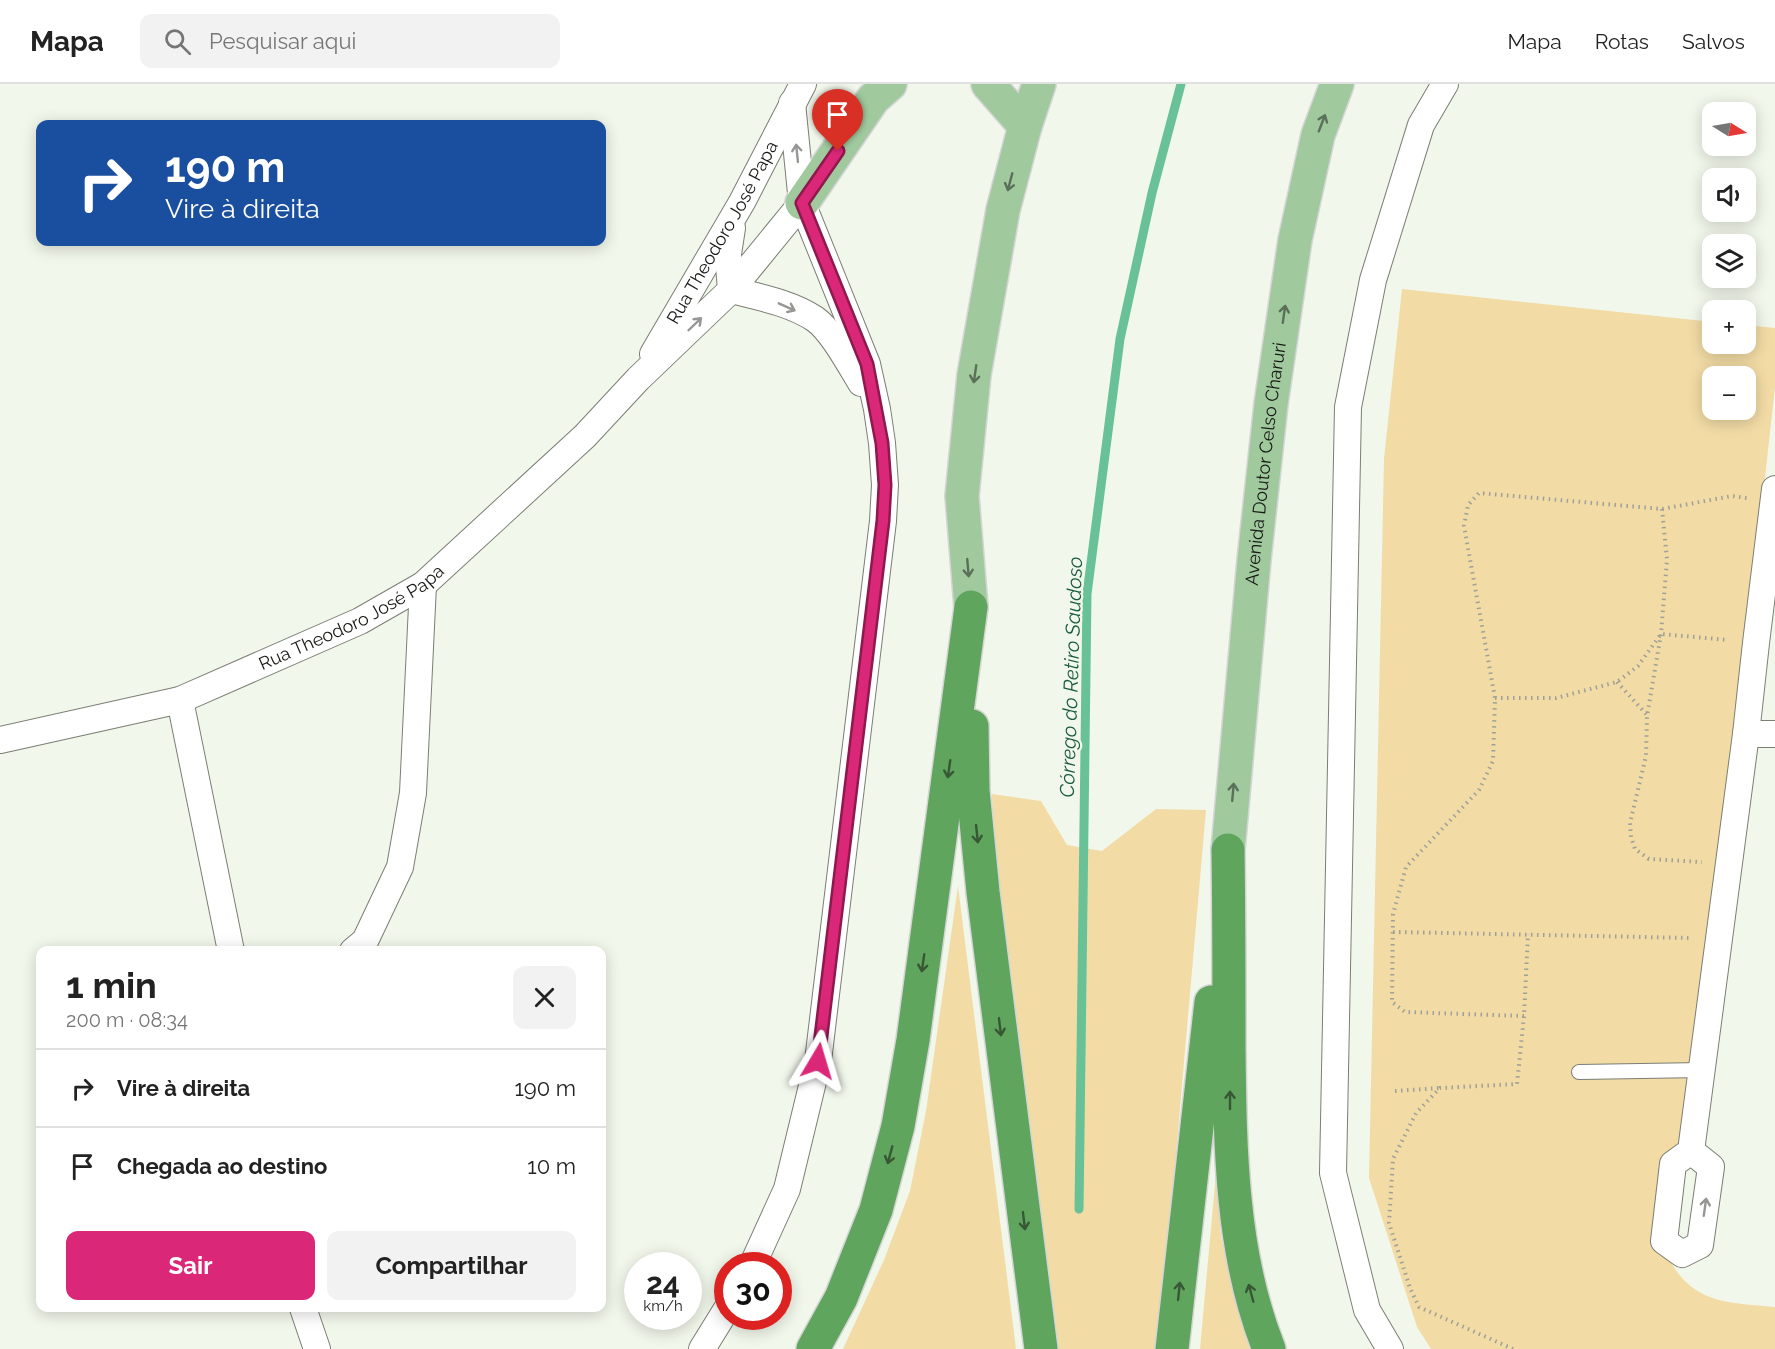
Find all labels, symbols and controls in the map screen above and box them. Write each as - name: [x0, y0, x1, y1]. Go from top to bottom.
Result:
- search box: [140, 14, 560, 68]
- text: Mapa: [30, 25, 104, 58]
- icon: search: [161, 25, 194, 58]
- text: Pesquisar aqui: [209, 28, 356, 54]
- text: Mapa: [1508, 29, 1562, 54]
- text: Rotas: [1595, 29, 1649, 54]
- text: Salvos: [1682, 29, 1745, 54]
- pin: [812, 89, 863, 151]
- icon: arrive: [821, 98, 854, 131]
- north arrow: [1702, 102, 1756, 156]
- map controls: [1702, 102, 1756, 420]
- one-way arrow: [1317, 115, 1328, 133]
- street label: Rua Theodoro José Papa: [662, 137, 782, 327]
- text: 190 m: [165, 143, 285, 192]
- icon: right: [66, 144, 144, 222]
- one-way arrow: [791, 144, 802, 164]
- button: sound: [1702, 168, 1756, 222]
- one-way arrow: [1004, 173, 1016, 192]
- text: Vire à direita: [165, 193, 320, 224]
- button: layers: [1702, 234, 1756, 288]
- button: +: [1702, 300, 1756, 354]
- one-way arrow: [778, 301, 796, 313]
- one-way arrow: [1278, 305, 1289, 325]
- one-way arrow: [688, 317, 703, 331]
- street label: Avenida Doutor Celso Charuri: [1241, 341, 1290, 586]
- one-way arrow: [969, 364, 980, 383]
- button: −: [1702, 366, 1756, 420]
- water label: Córrego do Retiro Saudoso: [1055, 556, 1087, 798]
- one-way arrow: [963, 558, 974, 578]
- street label: Rua Theodoro José Papa: [255, 560, 448, 674]
- one-way arrow: [944, 759, 955, 779]
- one-way arrow: [1228, 782, 1239, 802]
- one-way arrow: [972, 823, 983, 843]
- one-way arrow: [917, 952, 928, 972]
- text: 1 min: [66, 964, 157, 1006]
- button: close: [513, 966, 576, 1029]
- text: 200 m · 08:34: [66, 1008, 188, 1032]
- one-way arrow: [994, 1017, 1005, 1037]
- position arrow: [786, 1029, 850, 1093]
- icon: right: [66, 1072, 99, 1105]
- text: Vire à direita: [117, 1075, 250, 1101]
- text: 190 m: [514, 1075, 576, 1101]
- one-way arrow: [1224, 1091, 1236, 1111]
- one-way arrow: [884, 1145, 896, 1164]
- icon: arrive: [66, 1150, 99, 1183]
- text: Chegada ao destino: [117, 1153, 327, 1179]
- text: 10 m: [527, 1153, 576, 1179]
- one-way arrow: [1700, 1197, 1711, 1217]
- one-way arrow: [1019, 1210, 1030, 1230]
- button: Sair: [66, 1231, 315, 1300]
- button: Compartilhar: [327, 1231, 576, 1300]
- speed limit sign: 30: [714, 1252, 792, 1330]
- text: 24: [646, 1266, 680, 1301]
- one-way arrow: [1174, 1281, 1185, 1301]
- one-way arrow: [1245, 1284, 1256, 1303]
- text: km/h: [643, 1297, 683, 1315]

